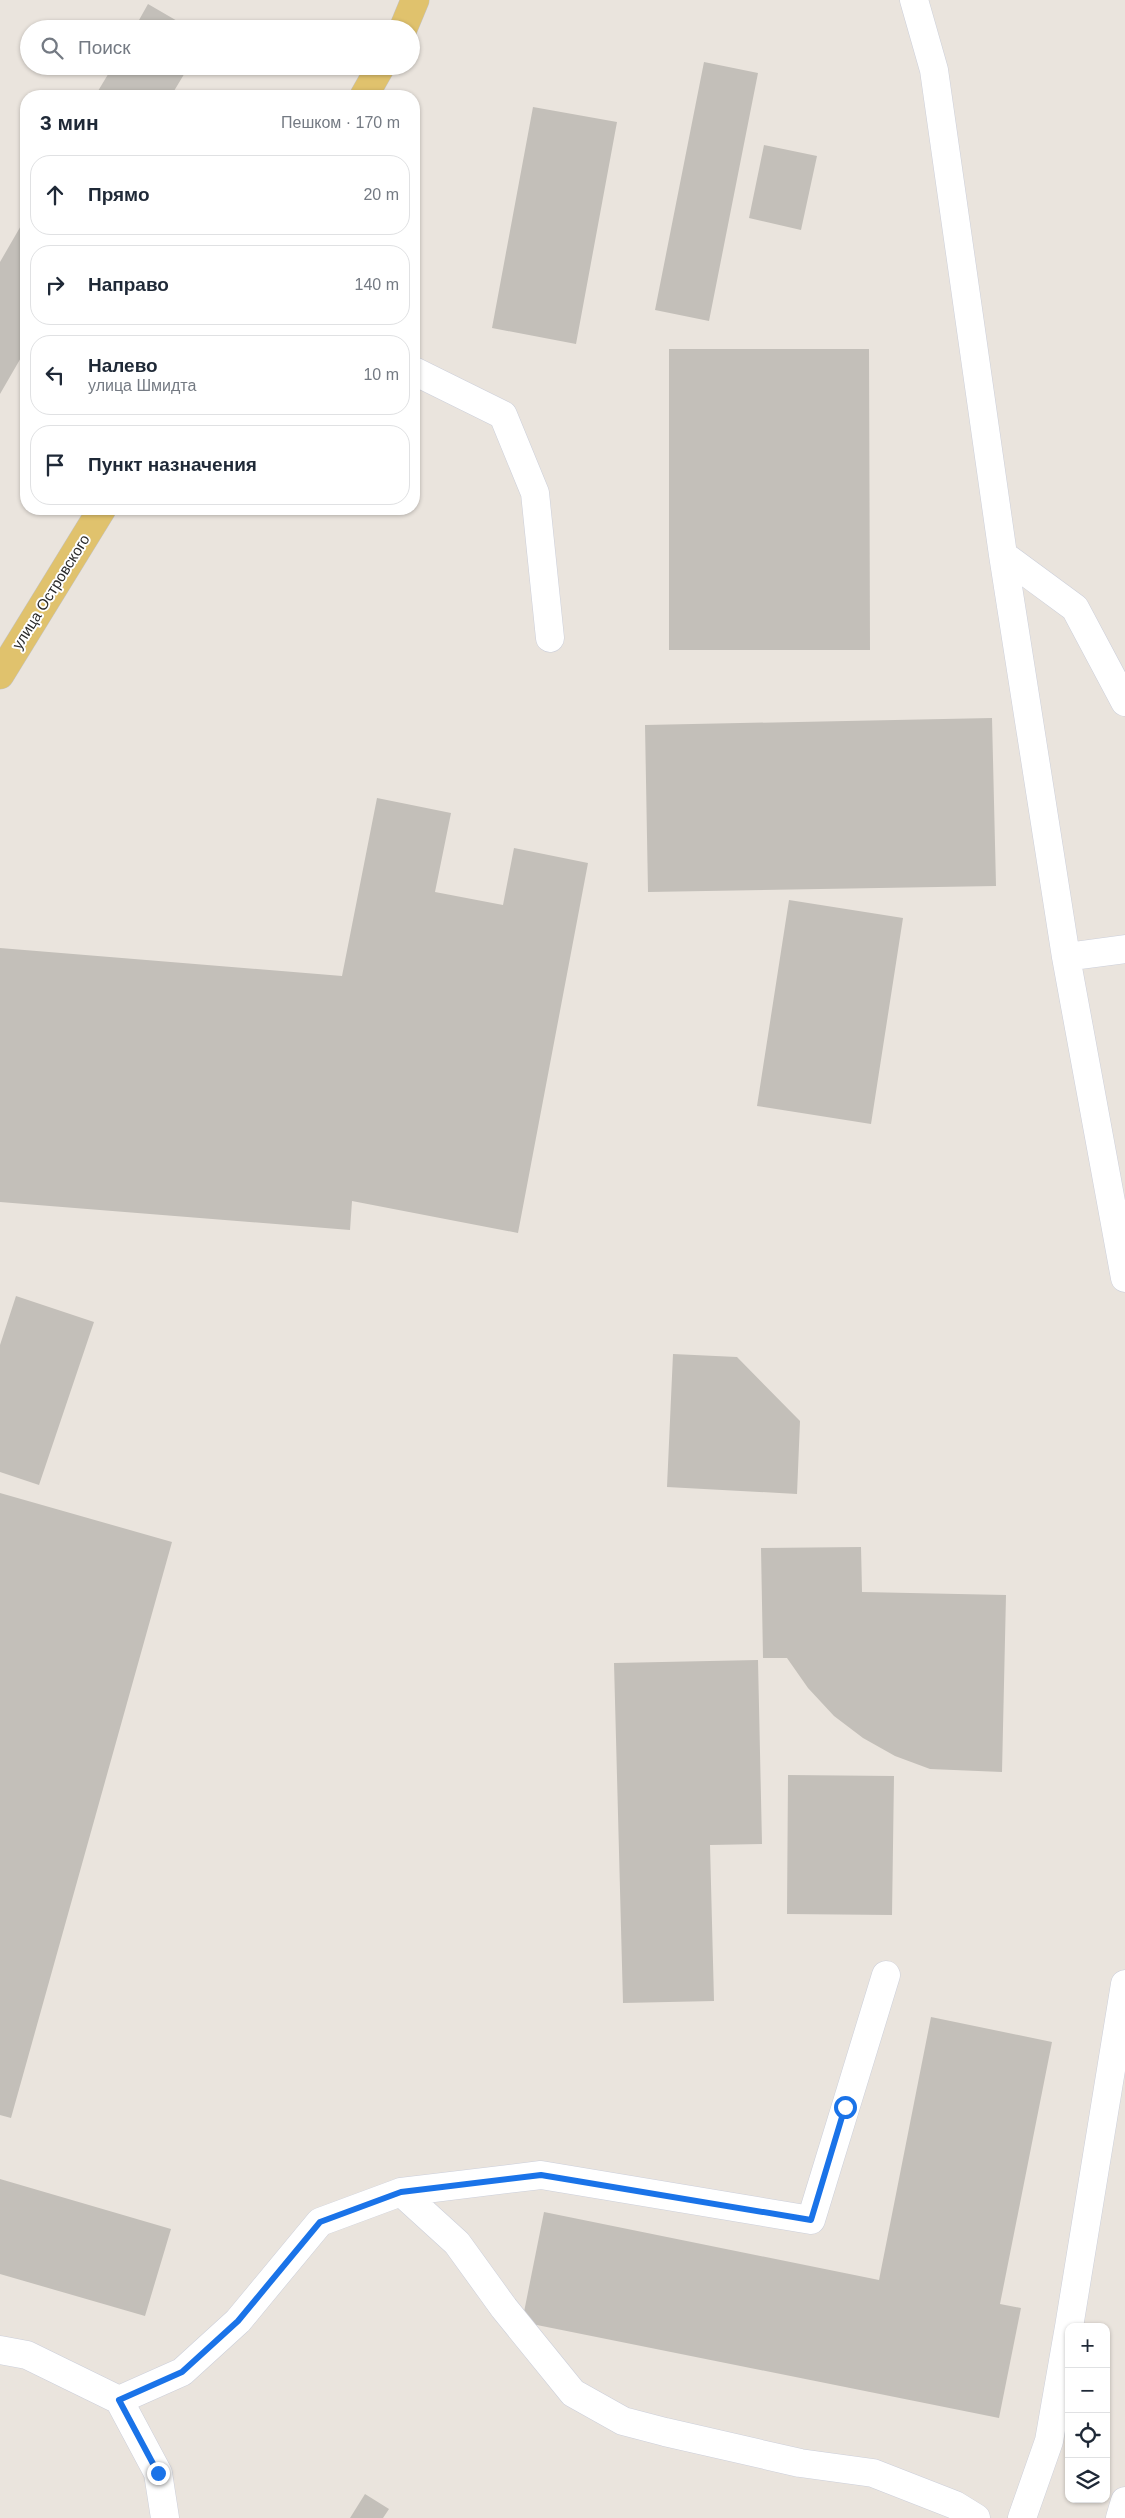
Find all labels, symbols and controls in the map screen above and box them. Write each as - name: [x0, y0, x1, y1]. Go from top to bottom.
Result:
- search box: [20, 20, 420, 75]
- icon: search: [38, 34, 66, 62]
- text: Поиск: [78, 37, 131, 58]
- text: 3 мин: [40, 111, 99, 134]
- text: Пешком · 170 m: [281, 114, 400, 131]
- icon: ahead: [41, 181, 69, 209]
- text: Прямо: [88, 184, 150, 205]
- text: 20 m: [363, 186, 399, 203]
- icon: right: [41, 271, 69, 299]
- text: Направо: [88, 274, 169, 295]
- text: 140 m: [355, 276, 399, 293]
- text: Налево: [88, 355, 158, 376]
- icon: left: [41, 361, 69, 389]
- text: 10 m: [363, 366, 399, 383]
- text: улица Шмидта: [88, 377, 196, 394]
- icon: arrive: [41, 451, 69, 479]
- text: Пункт назначения: [88, 454, 257, 475]
- street label: улица Островского: [8, 531, 93, 652]
- route start: [834, 2096, 857, 2119]
- map controls: [1065, 2323, 1110, 2503]
- button: +: [1065, 2323, 1110, 2368]
- button: −: [1065, 2368, 1110, 2413]
- button: locate: [1065, 2413, 1110, 2458]
- button: layers: [1065, 2458, 1110, 2503]
- route end: [147, 2462, 170, 2485]

